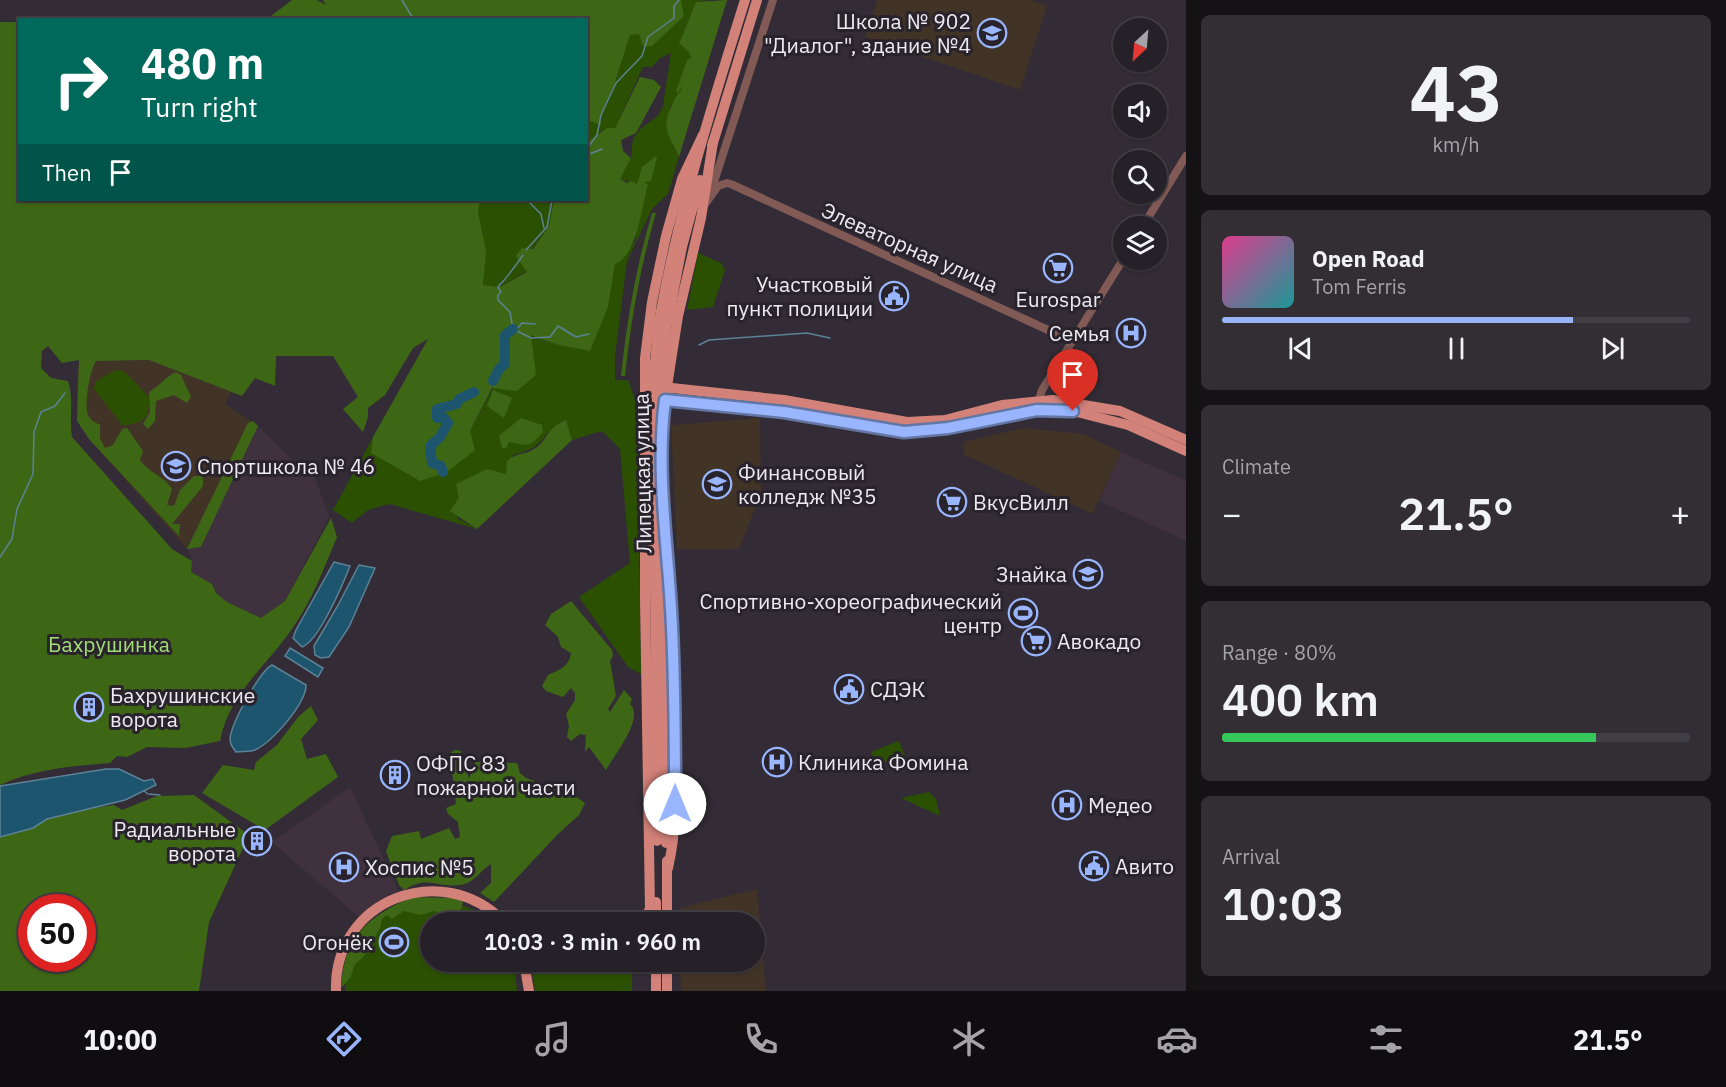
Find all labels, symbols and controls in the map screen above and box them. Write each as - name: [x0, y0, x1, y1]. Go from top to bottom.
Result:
- place label: Школа № 902 "Диалог", здание №4: [764, 7, 971, 59]
- school or university icon: Школа № 902 "Диалог", здание №4: [976, 17, 1008, 49]
- north arrow: [1113, 18, 1167, 72]
- map controls: [1113, 18, 1167, 270]
- text: 480 m: [141, 36, 264, 91]
- text: 43: [1409, 41, 1503, 142]
- icon: right: [42, 42, 120, 120]
- button: sound: [1113, 84, 1167, 138]
- text: Turn right: [141, 89, 258, 124]
- text: km/h: [1432, 131, 1480, 158]
- button: search: [1113, 150, 1167, 204]
- icon: arrive: [104, 156, 137, 189]
- text: Then: [42, 158, 92, 187]
- street label: Элеваторная улица: [817, 195, 1003, 299]
- button: layers: [1113, 216, 1167, 270]
- text: Open Road: [1312, 244, 1425, 273]
- supermarket icon: Eurospar: [1042, 252, 1074, 284]
- place label: Участковый пункт полиции: [727, 270, 873, 322]
- text: Tom Ferris: [1312, 273, 1407, 300]
- public building icon: Участковый пункт полиции: [878, 280, 910, 312]
- place label: Eurospar: [1016, 285, 1101, 313]
- hospital icon: Семья: [1115, 317, 1147, 349]
- place label: Семья: [1049, 319, 1110, 347]
- icon: previous: [1284, 332, 1317, 365]
- icon: pause: [1440, 332, 1473, 365]
- icon: next: [1596, 332, 1629, 365]
- pin: [1047, 349, 1098, 411]
- icon: arrive: [1056, 358, 1089, 391]
- street label: Липецкая улица: [627, 393, 657, 553]
- school or university icon: Спортшкола № 46: [160, 450, 192, 482]
- place label: Спортшкола № 46: [197, 452, 375, 480]
- text: Climate: [1222, 453, 1291, 480]
- place label: Финансовый колледж №35: [738, 458, 877, 510]
- school or university icon: Финансовый колледж №35: [701, 468, 733, 500]
- text: 21.5°: [1398, 484, 1514, 542]
- supermarket icon: ВкусВилл: [936, 486, 968, 518]
- place label: ВкусВилл: [973, 488, 1069, 516]
- text: −: [1222, 492, 1242, 535]
- text: +: [1670, 492, 1690, 535]
- school or university icon: Знайка: [1072, 558, 1104, 590]
- place label: Знайка: [996, 560, 1067, 588]
- place label: Спортивно-хореографический центр: [699, 587, 1002, 639]
- sports icon: Спортивно-хореографический центр: [1007, 597, 1039, 629]
- supermarket icon: Авокадо: [1020, 625, 1052, 657]
- place label: Авокадо: [1057, 627, 1141, 655]
- park label: Бахрушинка: [48, 630, 170, 658]
- text: Range · 80%: [1222, 639, 1337, 666]
- text: 400 km: [1222, 670, 1379, 728]
- public building icon: СДЭК: [833, 673, 865, 705]
- place label: СДЭК: [870, 675, 925, 703]
- place label: Бахрушинские ворота: [110, 681, 255, 733]
- building icon: Бахрушинские ворота: [73, 691, 105, 723]
- hospital icon: Клиника Фомина: [761, 746, 793, 778]
- place label: Клиника Фомина: [798, 748, 968, 776]
- place label: ОФПС 83 пожарной части: [416, 749, 576, 801]
- building icon: ОФПС 83 пожарной части: [379, 759, 411, 791]
- position arrow: [643, 772, 707, 836]
- hospital icon: Медео: [1051, 789, 1083, 821]
- place label: Медео: [1088, 791, 1152, 819]
- place label: Радиальные ворота: [114, 815, 236, 867]
- building icon: Радиальные ворота: [241, 825, 273, 857]
- text: Arrival: [1222, 843, 1280, 870]
- public building icon: Авито: [1078, 850, 1110, 882]
- hospital icon: Хоспис №5: [328, 851, 360, 883]
- place label: Авито: [1115, 852, 1174, 880]
- place label: Хоспис №5: [365, 853, 474, 881]
- text: 10:03: [1222, 874, 1344, 932]
- speed limit sign: 50: [18, 894, 96, 972]
- sports icon: Огонёк: [378, 926, 410, 958]
- text: 10:03 · 3 min · 960 m: [484, 927, 701, 956]
- place label: Огонёк: [302, 928, 373, 956]
- icon: directions: [323, 1018, 365, 1060]
- icon: music: [532, 1018, 574, 1060]
- icon: phone: [740, 1018, 782, 1060]
- icon: climate: [948, 1018, 990, 1060]
- icon: car: [1156, 1018, 1198, 1060]
- icon: filters: [1365, 1018, 1407, 1060]
- text: 10:00: [83, 1022, 157, 1057]
- text: 21.5°: [1573, 1022, 1643, 1057]

